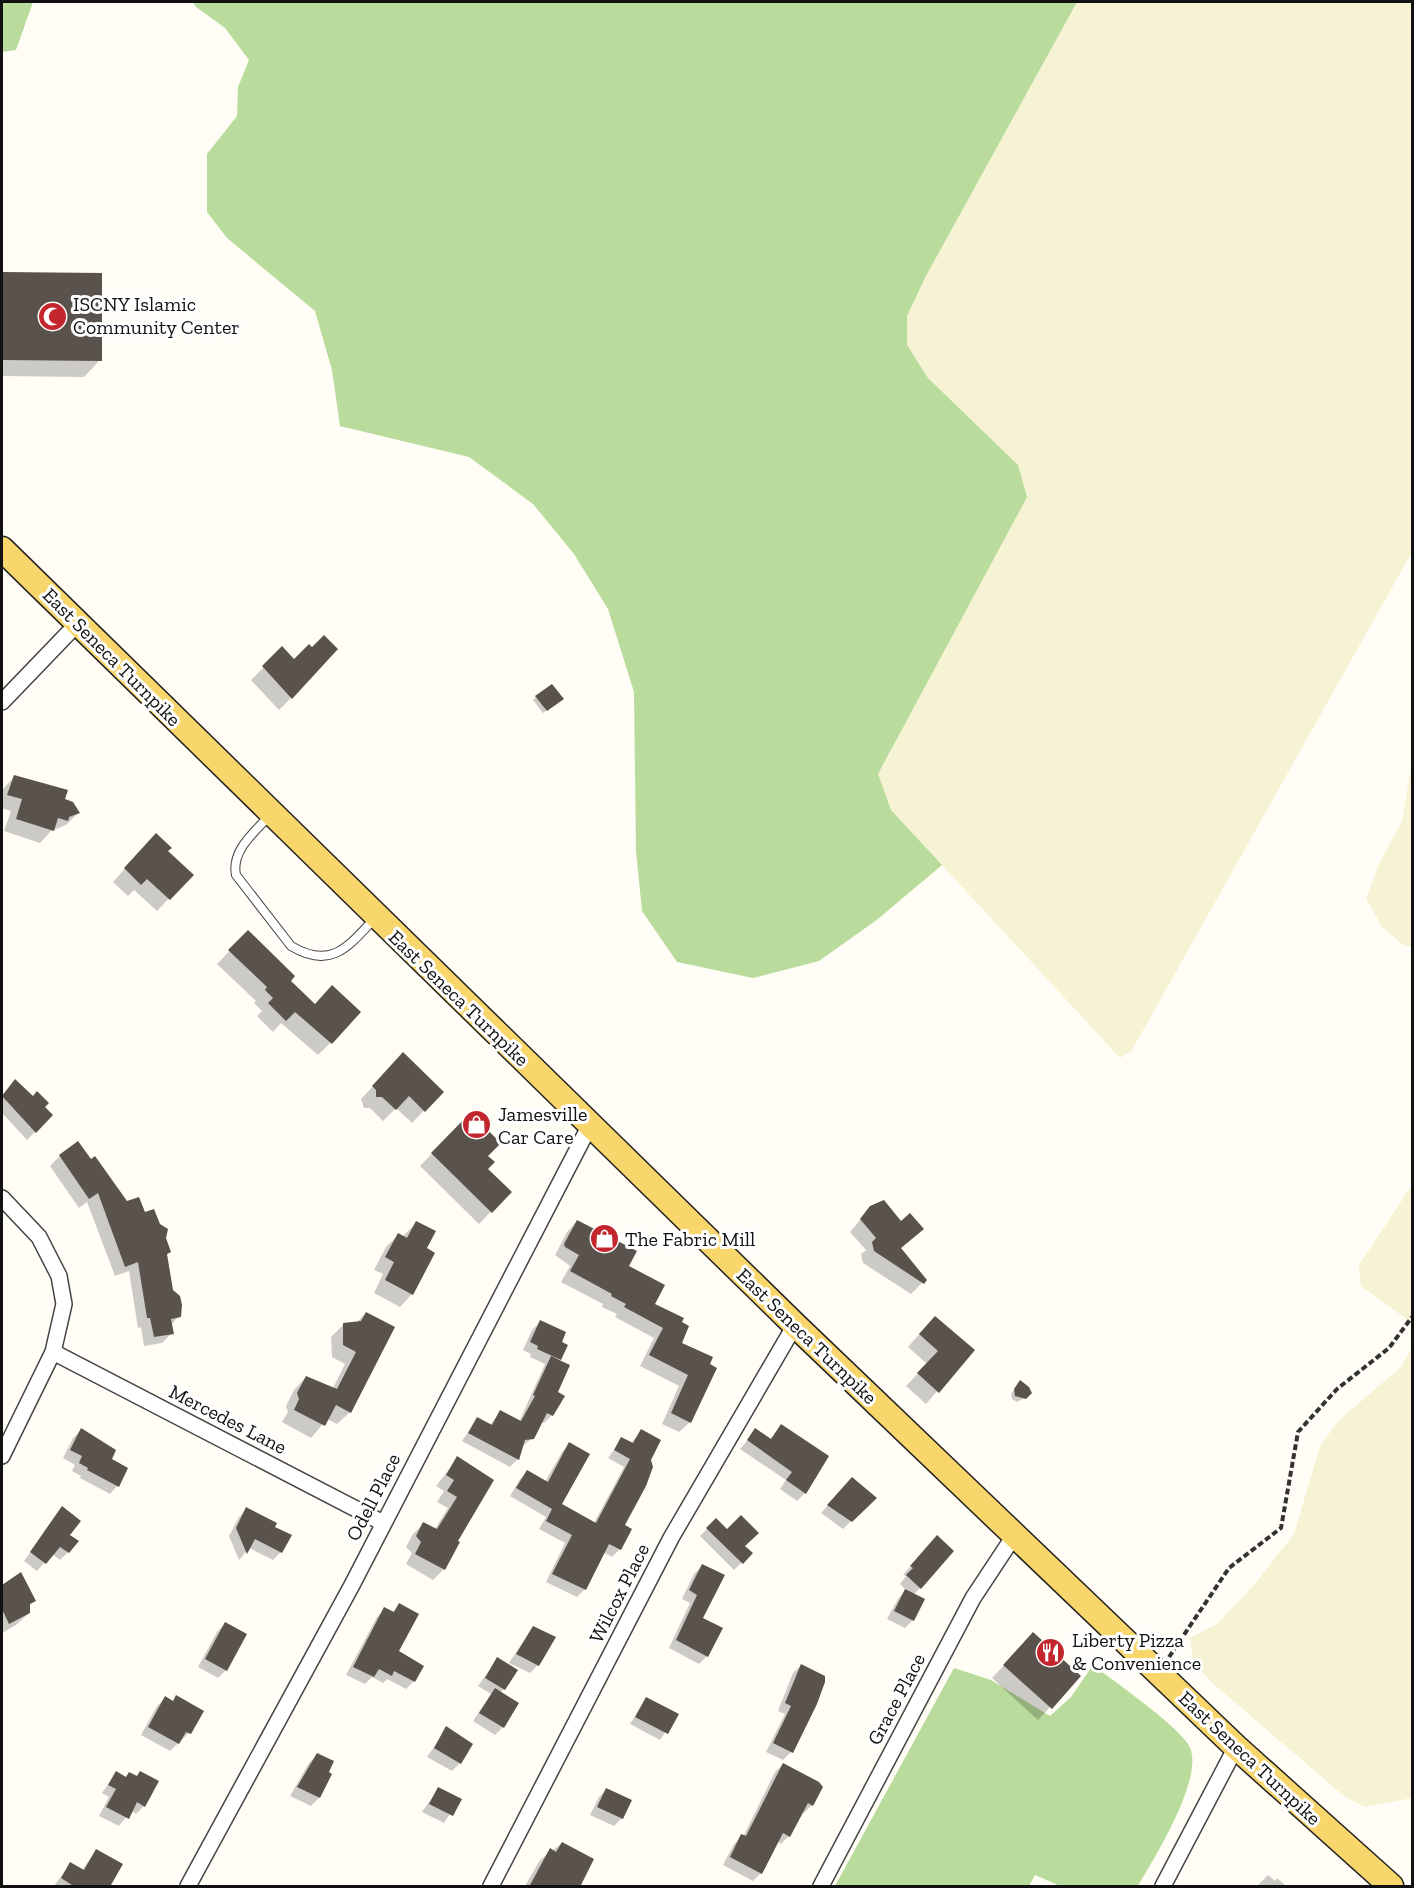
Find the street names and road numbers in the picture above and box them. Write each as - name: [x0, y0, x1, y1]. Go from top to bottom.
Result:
- street label: East Seneca Turnpike: [38, 583, 186, 731]
- street label: East Seneca Turnpike: [384, 925, 534, 1071]
- street label: East Seneca Turnpike: [732, 1263, 882, 1409]
- street label: Mercedes Lane: [165, 1379, 291, 1459]
- street label: Odell Place: [341, 1449, 405, 1545]
- street label: Wilcox Place: [584, 1539, 654, 1647]
- street label: Grace Place: [862, 1649, 930, 1749]
- street label: East Seneca Turnpike: [1174, 1686, 1326, 1830]

